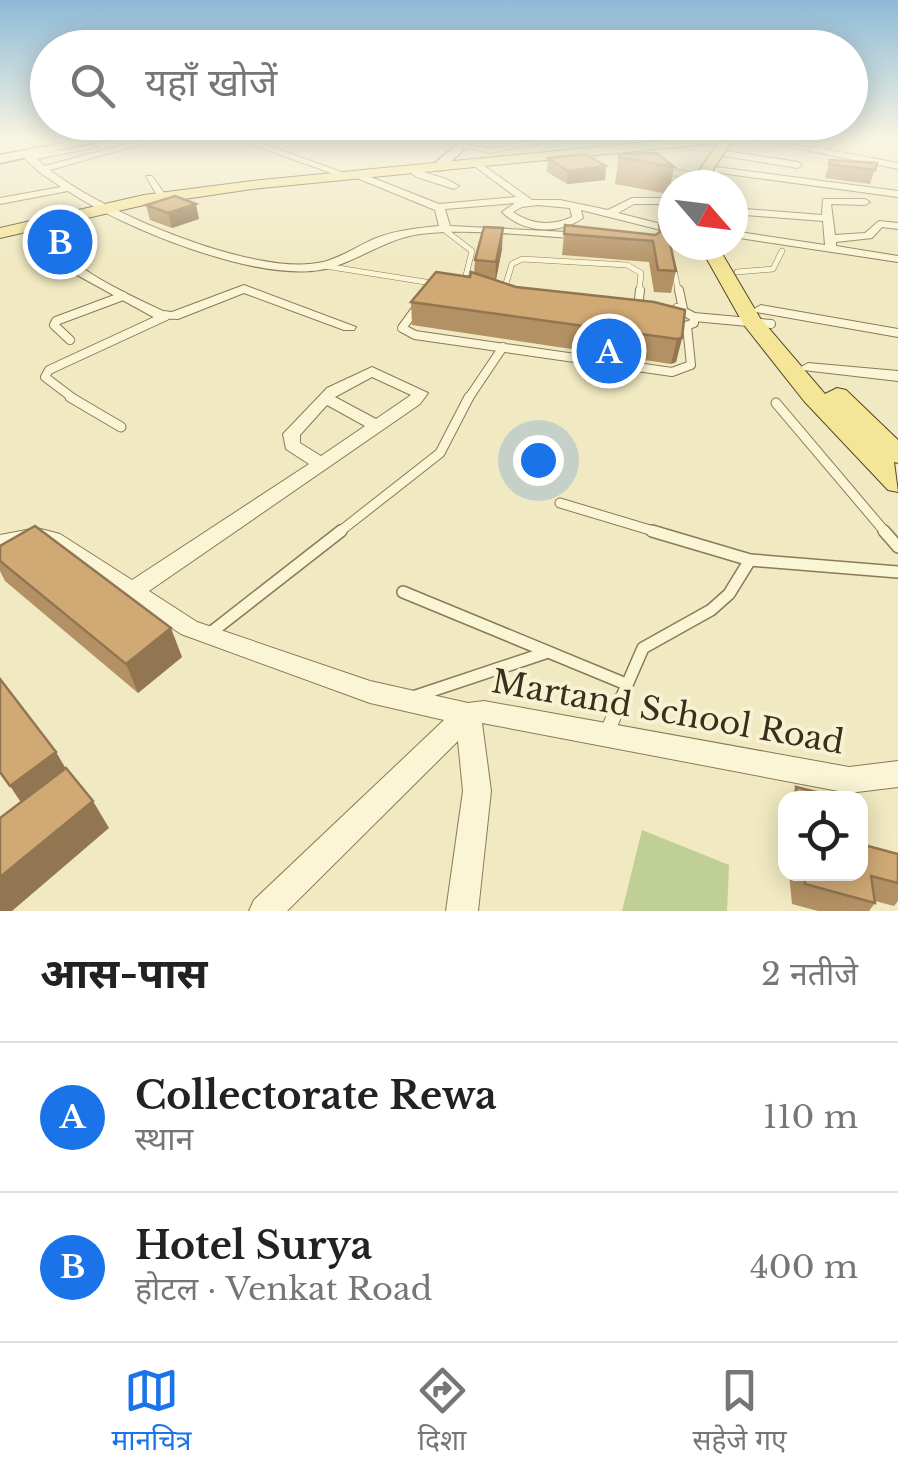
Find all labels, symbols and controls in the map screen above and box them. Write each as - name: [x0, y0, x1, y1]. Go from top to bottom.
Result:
- search box: [30, 30, 868, 140]
- icon: search: [65, 58, 120, 113]
- text: यहाँ खोजें: [145, 59, 277, 106]
- north arrow: [658, 170, 748, 260]
- pin: B: [28, 204, 92, 280]
- pin: A: [576, 314, 642, 388]
- your location: [513, 435, 564, 486]
- street label: Martand School Road: [489, 661, 847, 763]
- map controls: [778, 791, 868, 881]
- button: locate: [778, 791, 868, 881]
- text: आस-पास: [40, 947, 208, 999]
- text: 2 नतीजे: [761, 954, 858, 994]
- text: Collectorate Rewa: [135, 1072, 497, 1119]
- text: A: [60, 1097, 85, 1137]
- text: 110 m: [763, 1097, 858, 1137]
- text: स्थान: [135, 1119, 193, 1159]
- text: Hotel Surya: [135, 1222, 372, 1269]
- text: B: [60, 1247, 85, 1287]
- text: 400 m: [750, 1247, 858, 1287]
- text: होटल · Venkat Road: [135, 1269, 432, 1309]
- tab: मानचित्र: [112, 1363, 192, 1461]
- tab: दिशा: [415, 1363, 470, 1461]
- tab: सहेजे गए: [693, 1363, 786, 1461]

